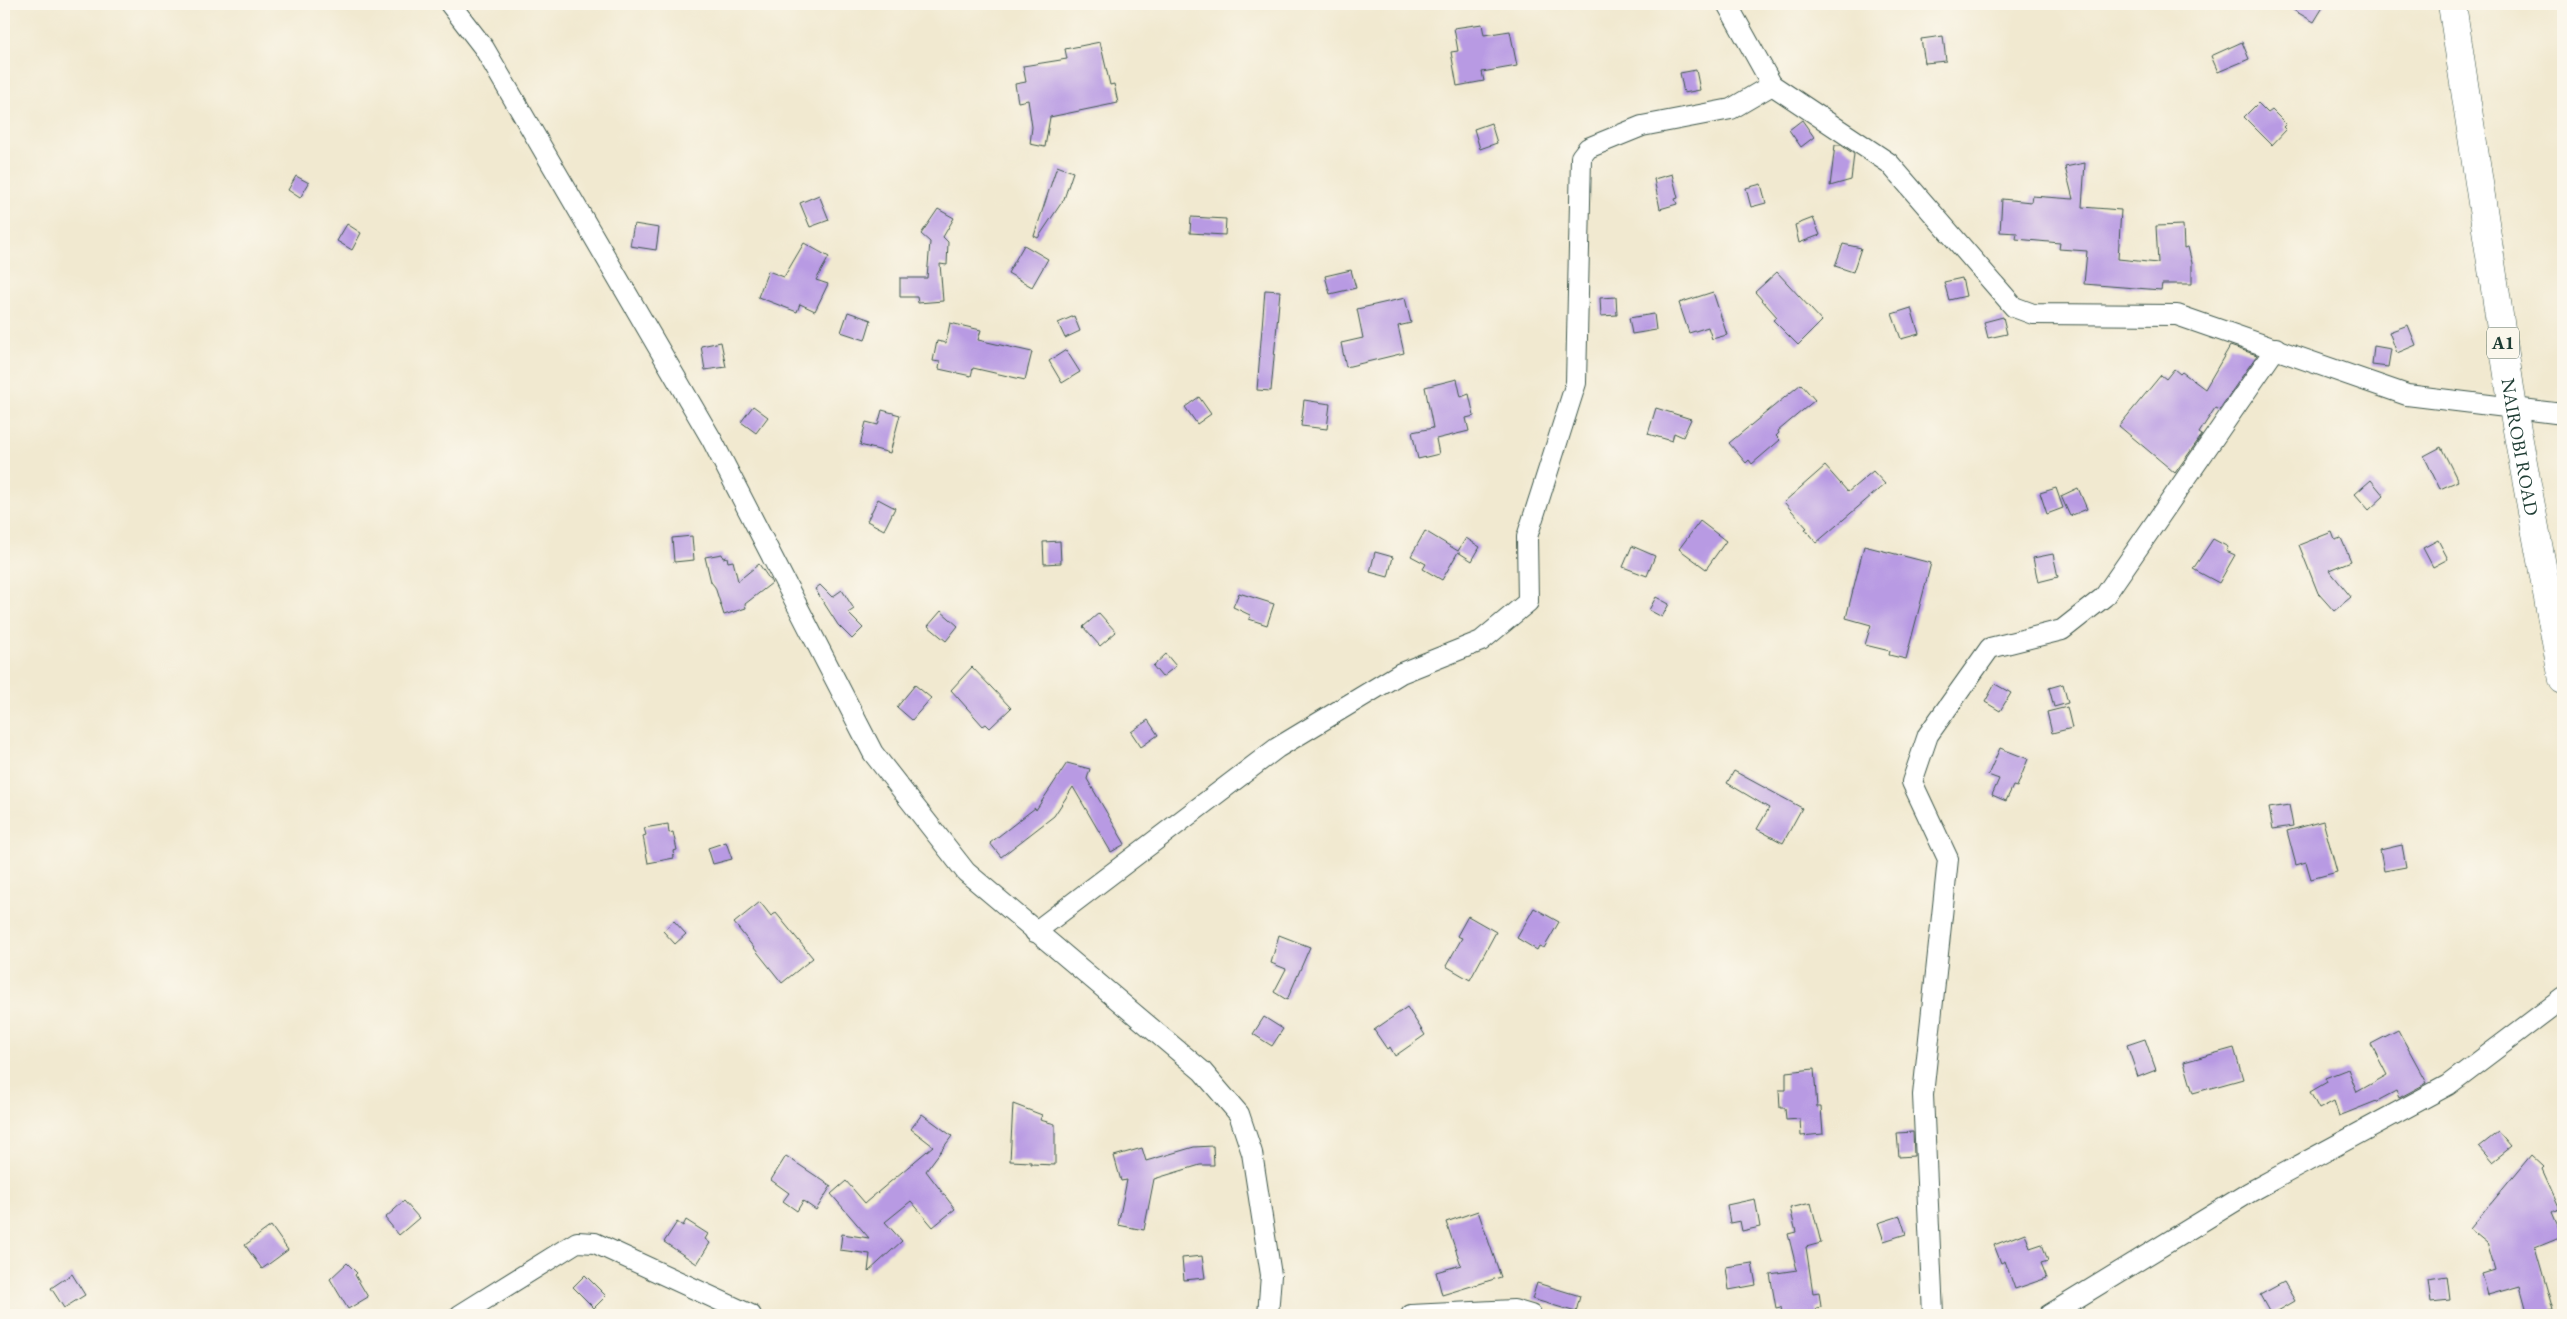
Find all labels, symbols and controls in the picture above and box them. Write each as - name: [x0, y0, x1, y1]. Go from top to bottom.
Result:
- road number: A1: [2487, 328, 2519, 358]
- street label: NAIROBI ROAD: [2496, 376, 2545, 518]

